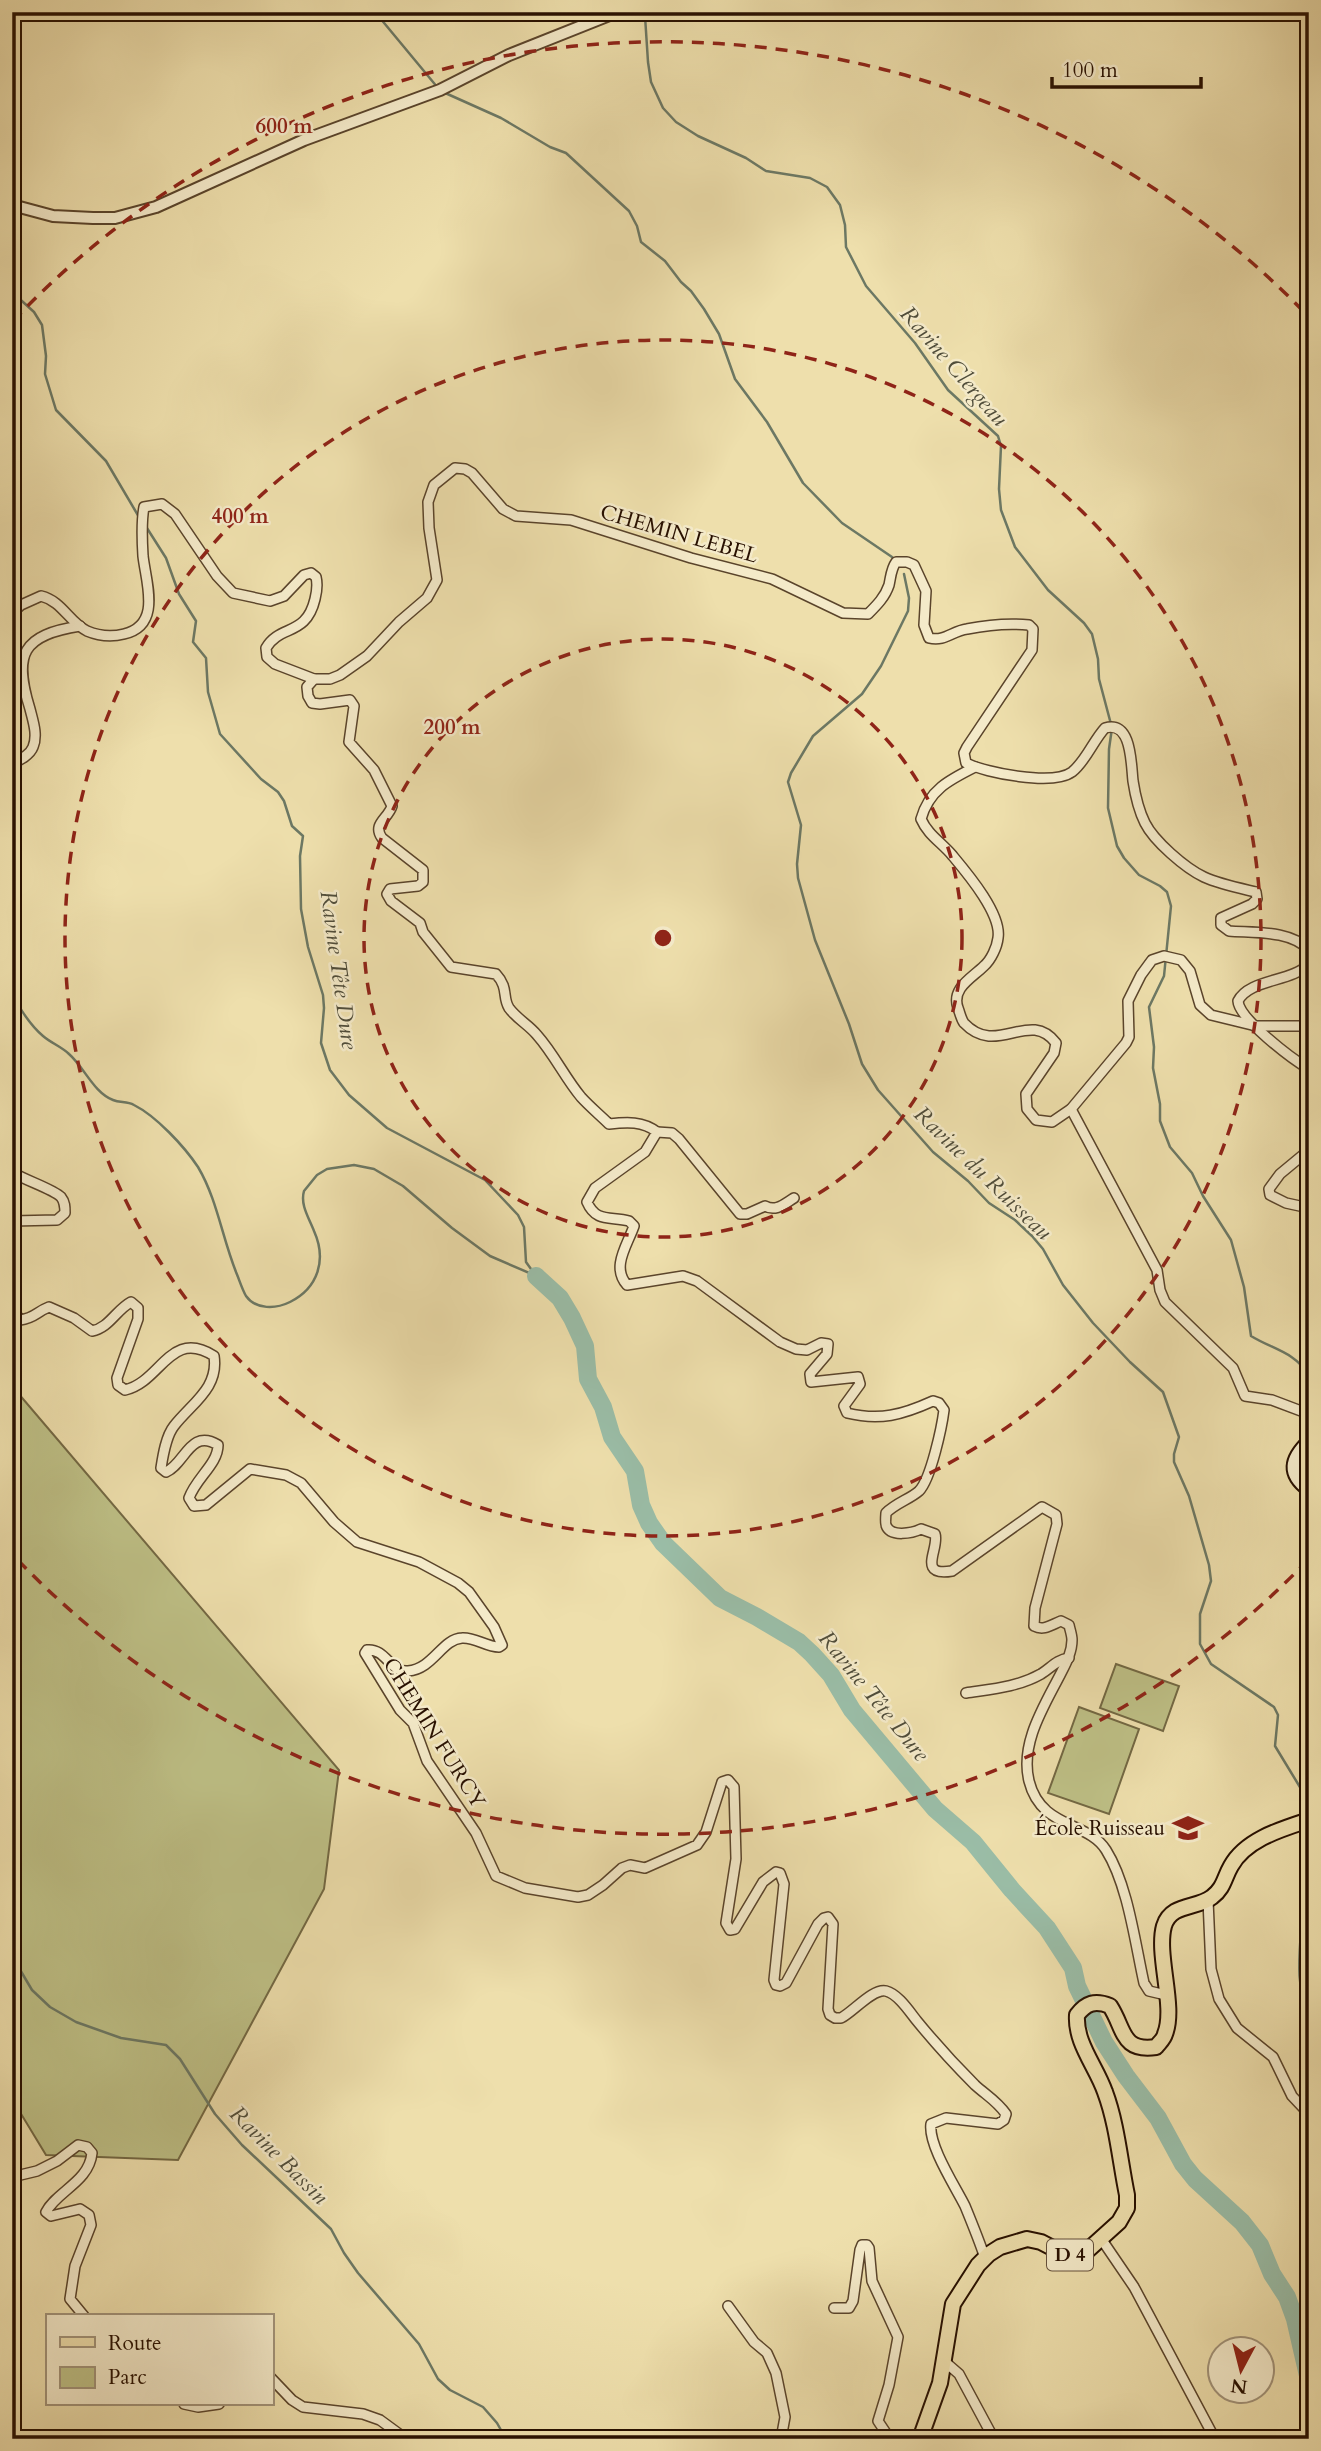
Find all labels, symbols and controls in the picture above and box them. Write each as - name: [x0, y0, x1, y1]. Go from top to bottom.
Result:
- scale bar: [1052, 46, 1200, 90]
- text: 100 m: [1062, 56, 1118, 85]
- text: 600 m: [255, 112, 313, 141]
- water label: Ravine Clergeau: [893, 299, 1015, 433]
- street label: CHEMIN LEBEL: [597, 498, 761, 570]
- text: 400 m: [211, 502, 269, 531]
- text: 200 m: [423, 713, 481, 742]
- water label: Ravine Tête Dure: [313, 889, 366, 1052]
- centre of rings: [651, 926, 675, 950]
- water label: Ravine du Ruisseau: [907, 1099, 1059, 1247]
- water label: Ravine Tête Dure: [812, 1624, 937, 1768]
- street label: CHEMIN FURCY: [376, 1652, 492, 1814]
- school or university icon: École Ruisseau: [1171, 1811, 1205, 1845]
- place label: École Ruisseau: [1034, 1814, 1165, 1843]
- water label: Ravine Bassin: [223, 2099, 336, 2212]
- road number: D 4: [1047, 2240, 1093, 2270]
- legend: [46, 2314, 273, 2406]
- text: Route: [108, 2329, 162, 2358]
- north arrow: [1206, 2336, 1276, 2406]
- text: Parc: [108, 2363, 147, 2392]
- text: N: [1229, 2372, 1249, 2400]

